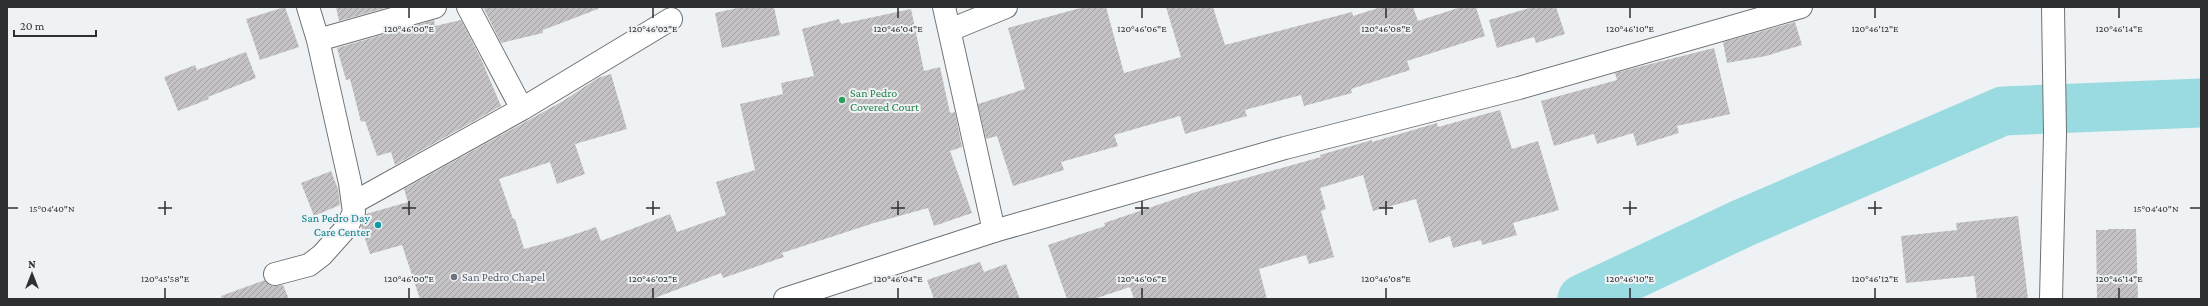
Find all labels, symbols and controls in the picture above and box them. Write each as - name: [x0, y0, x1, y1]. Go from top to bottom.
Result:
- scale bar: [14, 12, 96, 38]
- text: 20 m: [20, 19, 45, 33]
- text: 120°46'00"E: [384, 23, 434, 34]
- text: 120°46'02"E: [629, 23, 678, 34]
- text: 120°46'04"E: [873, 23, 923, 34]
- text: 120°46'06"E: [1117, 23, 1167, 34]
- text: 120°46'08"E: [1361, 23, 1411, 34]
- text: 120°46'10"E: [1606, 23, 1654, 34]
- text: 120°46'12"E: [1852, 23, 1899, 34]
- text: 120°46'14"E: [2095, 23, 2143, 34]
- place label: San Pedro Covered Court: [850, 86, 920, 114]
- marker: San Pedro Covered Court: [837, 95, 847, 105]
- text: 15°04'40"N: [30, 203, 75, 214]
- text: 15°04'40"N: [2134, 203, 2179, 214]
- place label: San Pedro Day Care Center: [302, 211, 371, 239]
- marker: San Pedro Day Care Center: [373, 220, 383, 230]
- north arrow: [12, 254, 52, 294]
- text: N: [28, 258, 36, 270]
- place label: San Pedro Chapel: [462, 270, 545, 284]
- marker: San Pedro Chapel: [449, 272, 459, 282]
- text: 120°45'58"E: [141, 273, 190, 284]
- text: 120°46'00"E: [384, 273, 434, 284]
- text: 120°46'02"E: [629, 273, 678, 284]
- text: 120°46'04"E: [873, 273, 923, 284]
- text: 120°46'06"E: [1117, 273, 1167, 284]
- text: 120°46'08"E: [1361, 273, 1411, 284]
- text: 120°46'10"E: [1606, 273, 1654, 284]
- text: 120°46'12"E: [1852, 273, 1899, 284]
- text: 120°46'14"E: [2095, 273, 2143, 284]

